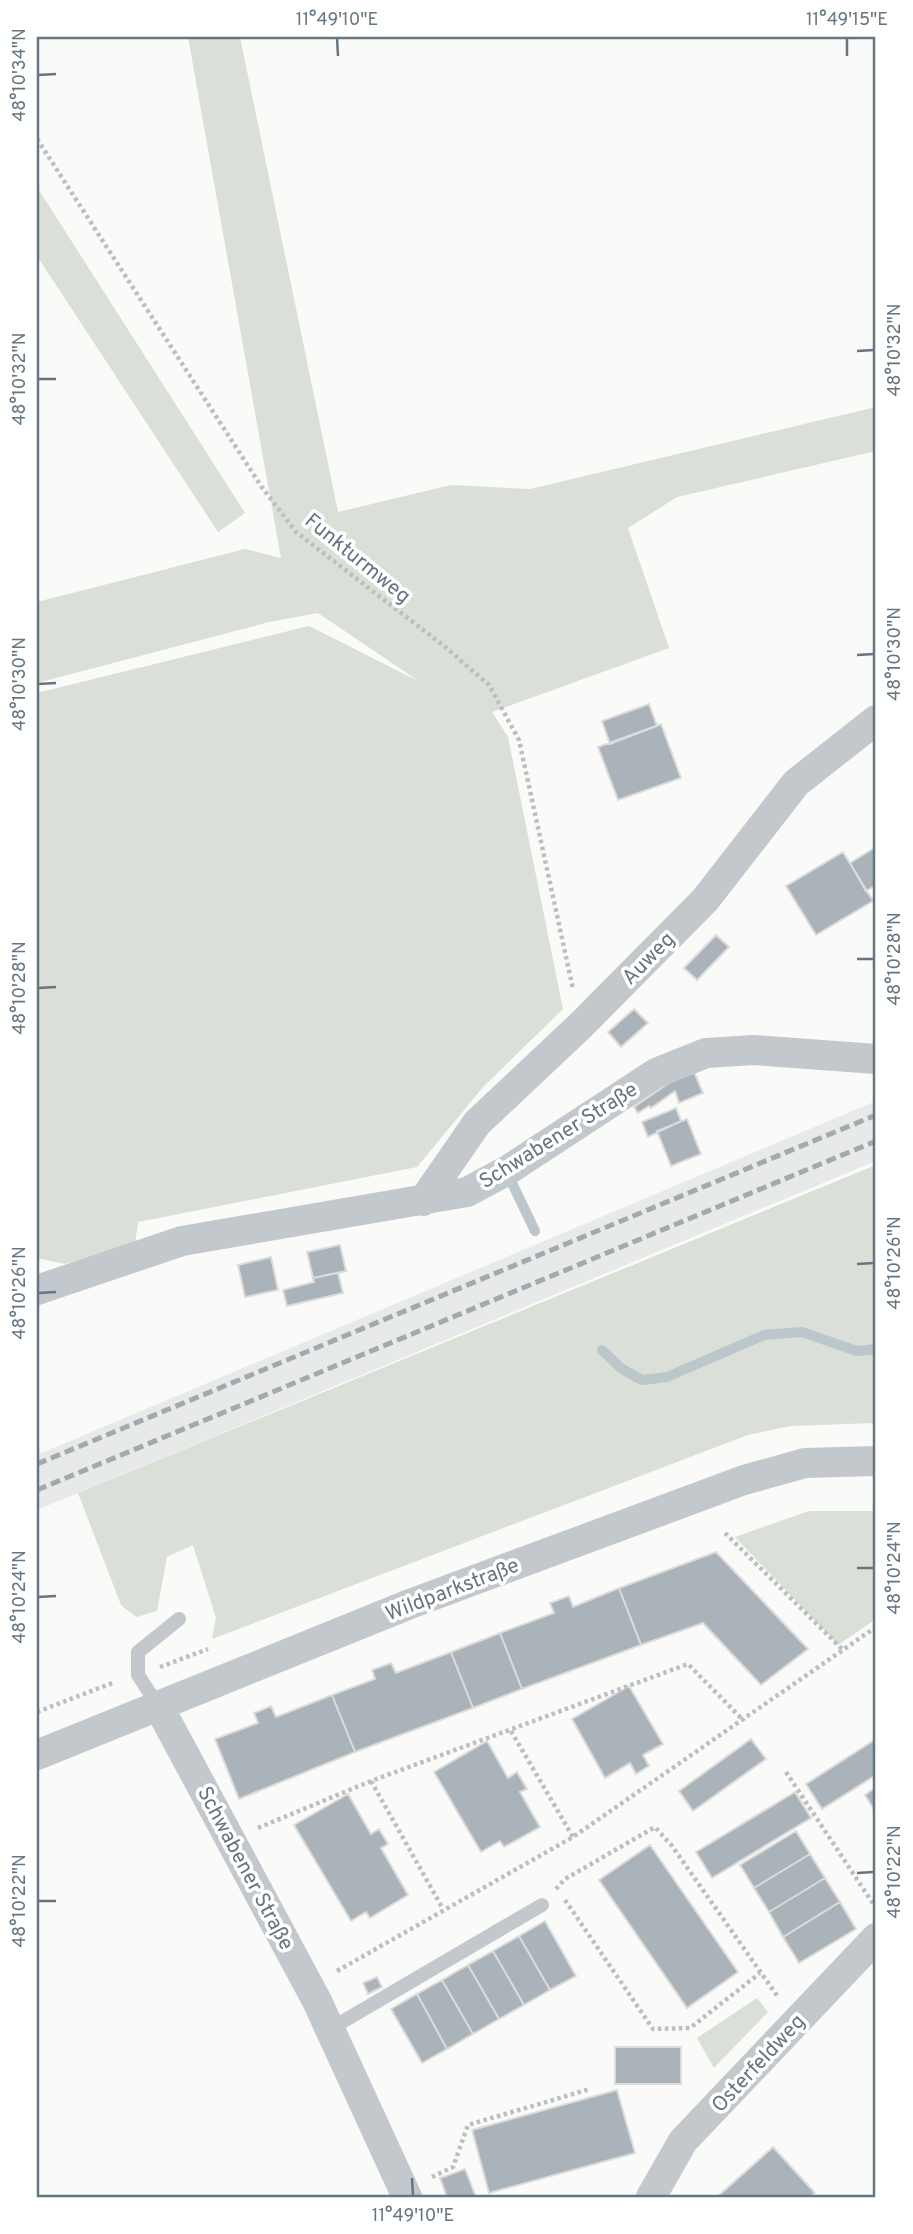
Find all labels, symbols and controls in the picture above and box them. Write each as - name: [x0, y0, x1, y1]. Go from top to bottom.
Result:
- text: 11°49'10"E: [296, 9, 378, 32]
- text: 11°49'15"E: [806, 9, 888, 32]
- text: 48°10'34"N: [9, 28, 32, 122]
- text: 48°10'32"N: [884, 303, 907, 397]
- text: 48°10'32"N: [9, 332, 32, 426]
- street label: Funkturmweg: [298, 508, 416, 610]
- text: 48°10'30"N: [884, 607, 907, 701]
- text: 48°10'30"N: [9, 637, 32, 731]
- text: 48°10'28"N: [884, 912, 907, 1006]
- street label: Auweg: [617, 927, 681, 991]
- text: 48°10'28"N: [9, 941, 32, 1035]
- street label: Schwabener Straße: [475, 1077, 643, 1196]
- text: 48°10'26"N: [884, 1216, 907, 1310]
- text: 48°10'26"N: [9, 1246, 32, 1340]
- text: 48°10'24"N: [884, 1521, 907, 1615]
- text: 48°10'24"N: [9, 1550, 32, 1644]
- street label: Wildparkstraße: [382, 1553, 523, 1628]
- street label: Schwabener Straße: [190, 1782, 299, 1955]
- text: 48°10'22"N: [884, 1825, 907, 1919]
- text: 48°10'22"N: [9, 1854, 32, 1948]
- street label: Osterfeldweg: [706, 2009, 812, 2119]
- text: 11°49'10"E: [372, 2205, 454, 2228]

